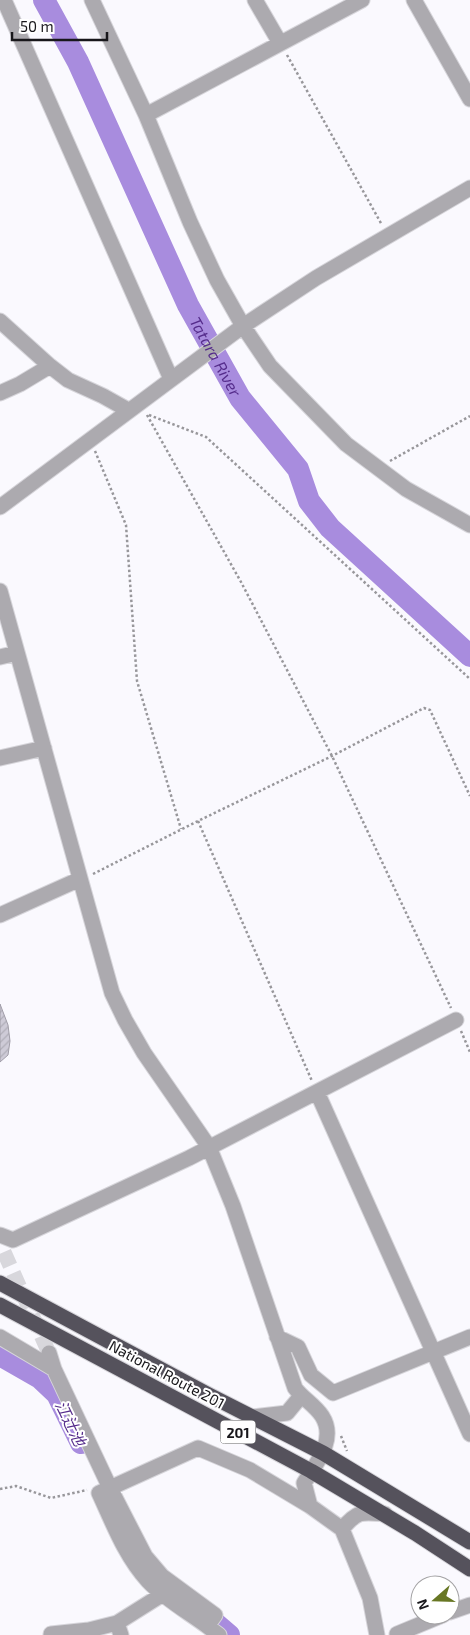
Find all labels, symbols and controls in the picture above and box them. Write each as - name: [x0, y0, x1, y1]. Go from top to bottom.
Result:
- scale bar: [12, 10, 108, 42]
- text: 50 m: [20, 17, 54, 35]
- water label: Tatara River: [187, 313, 247, 400]
- street label: National Route 201: [106, 1336, 228, 1412]
- water label: 江辻池: [52, 1397, 91, 1451]
- road number: 201: [220, 1420, 256, 1444]
- north arrow: [410, 1575, 460, 1625]
- text: N: [413, 1597, 432, 1612]

